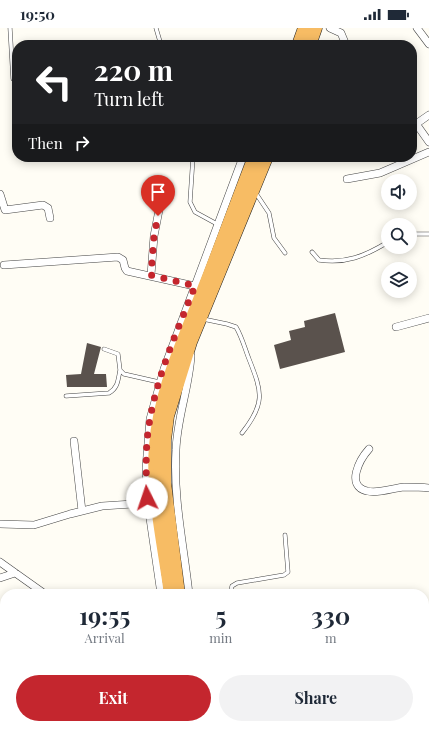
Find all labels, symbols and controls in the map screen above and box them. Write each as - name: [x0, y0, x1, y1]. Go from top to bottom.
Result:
- text: 19:50: [20, 4, 55, 24]
- text: 220 m: [94, 51, 173, 88]
- icon: left: [28, 56, 80, 108]
- text: Turn left: [94, 87, 164, 111]
- icon: right: [71, 132, 93, 154]
- text: Then: [28, 133, 63, 153]
- map controls: [381, 174, 417, 298]
- button: sound: [381, 174, 417, 210]
- pin: [141, 175, 175, 216]
- icon: arrive: [147, 181, 169, 203]
- button: search: [381, 218, 417, 254]
- button: layers: [381, 262, 417, 298]
- position arrow: [126, 477, 168, 519]
- text: 19:55: [79, 599, 130, 631]
- text: 5: [215, 599, 226, 631]
- text: 330: [311, 599, 350, 631]
- text: Arrival: [85, 629, 125, 646]
- text: min: [209, 629, 232, 646]
- text: m: [325, 629, 336, 646]
- button: Exit: [16, 675, 211, 721]
- button: Share: [219, 675, 413, 721]

